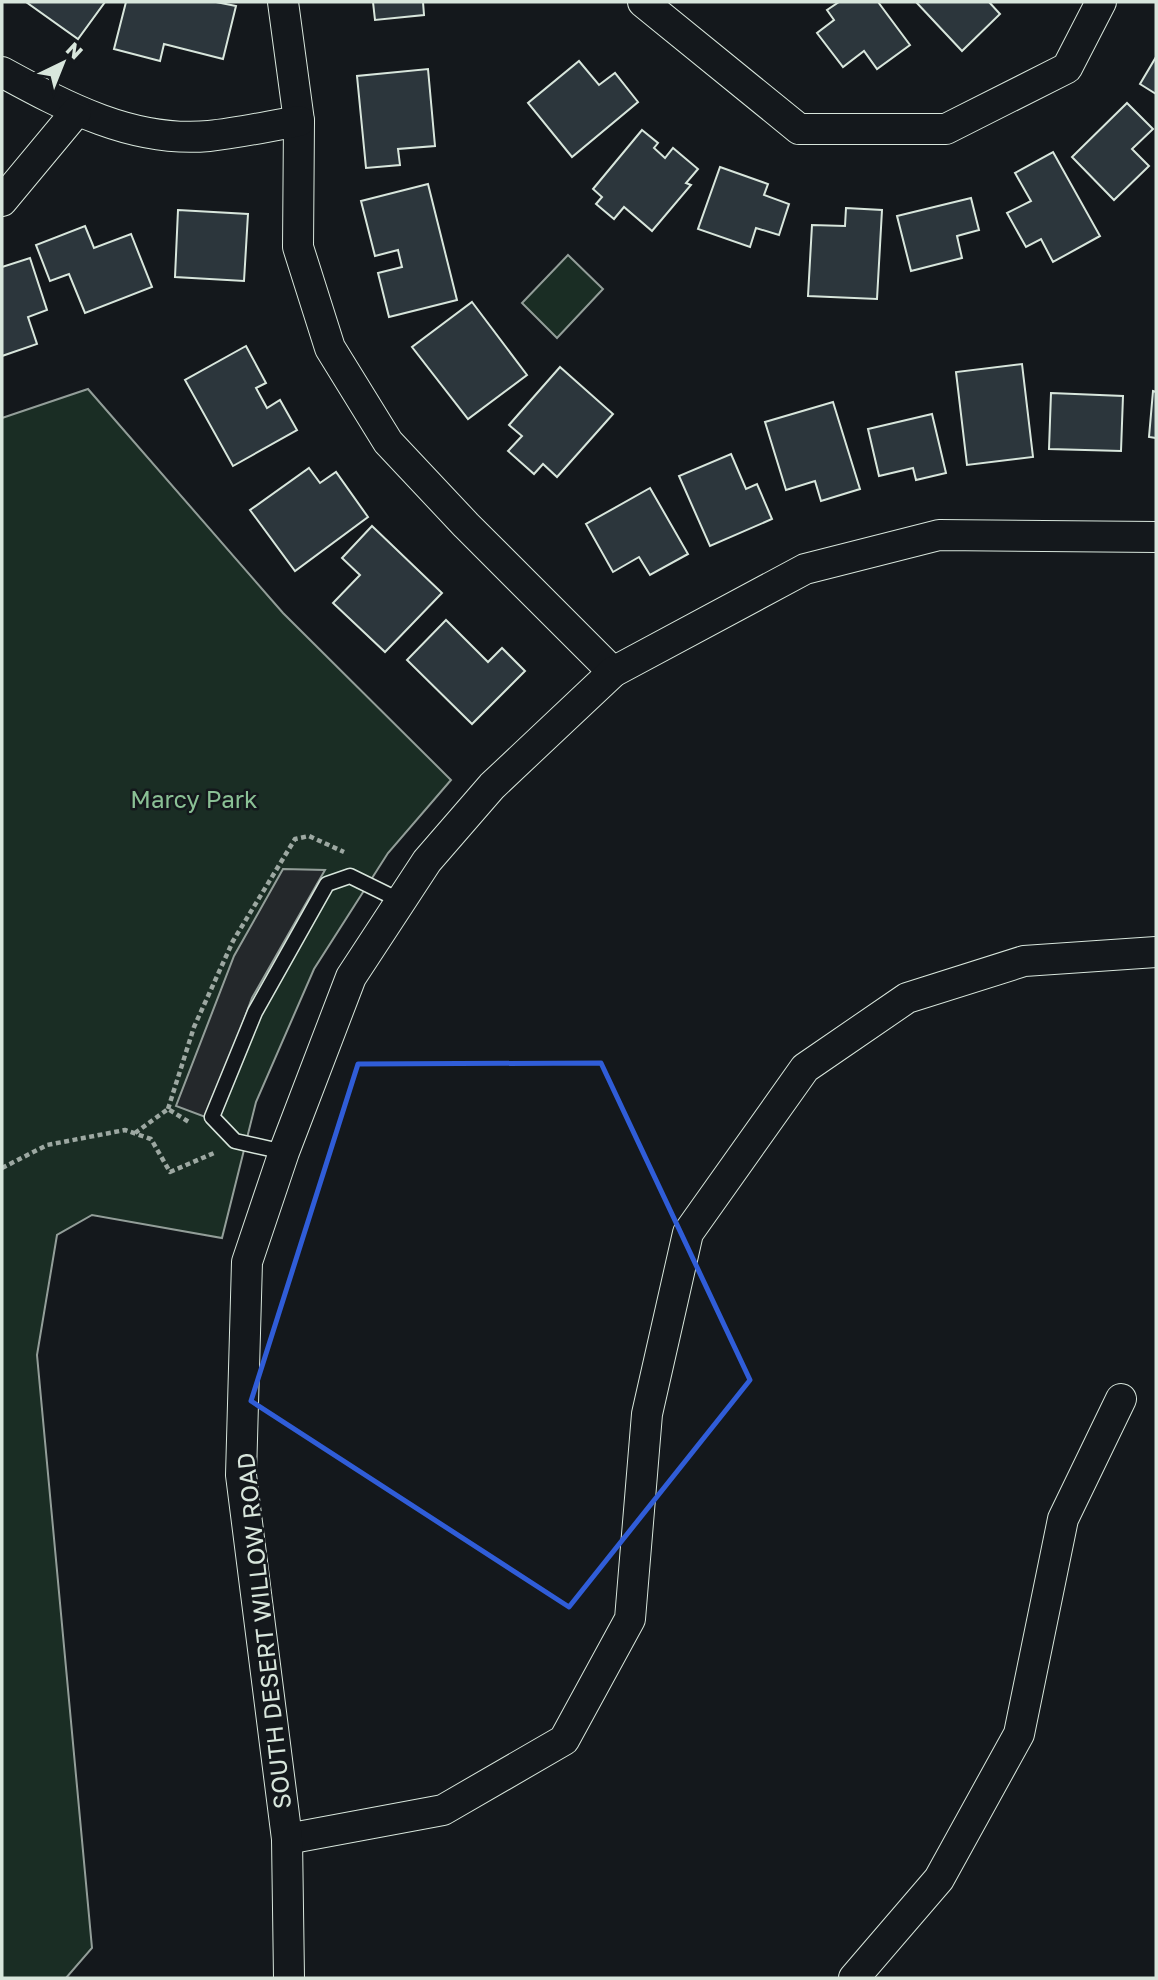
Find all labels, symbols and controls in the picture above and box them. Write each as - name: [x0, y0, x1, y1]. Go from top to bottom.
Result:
- north arrow: [28, 28, 98, 98]
- text: N: [62, 37, 88, 64]
- park label: Marcy Park: [130, 784, 258, 813]
- street label: SOUTH DESERT WILLOW ROAD: [230, 1451, 296, 1811]

